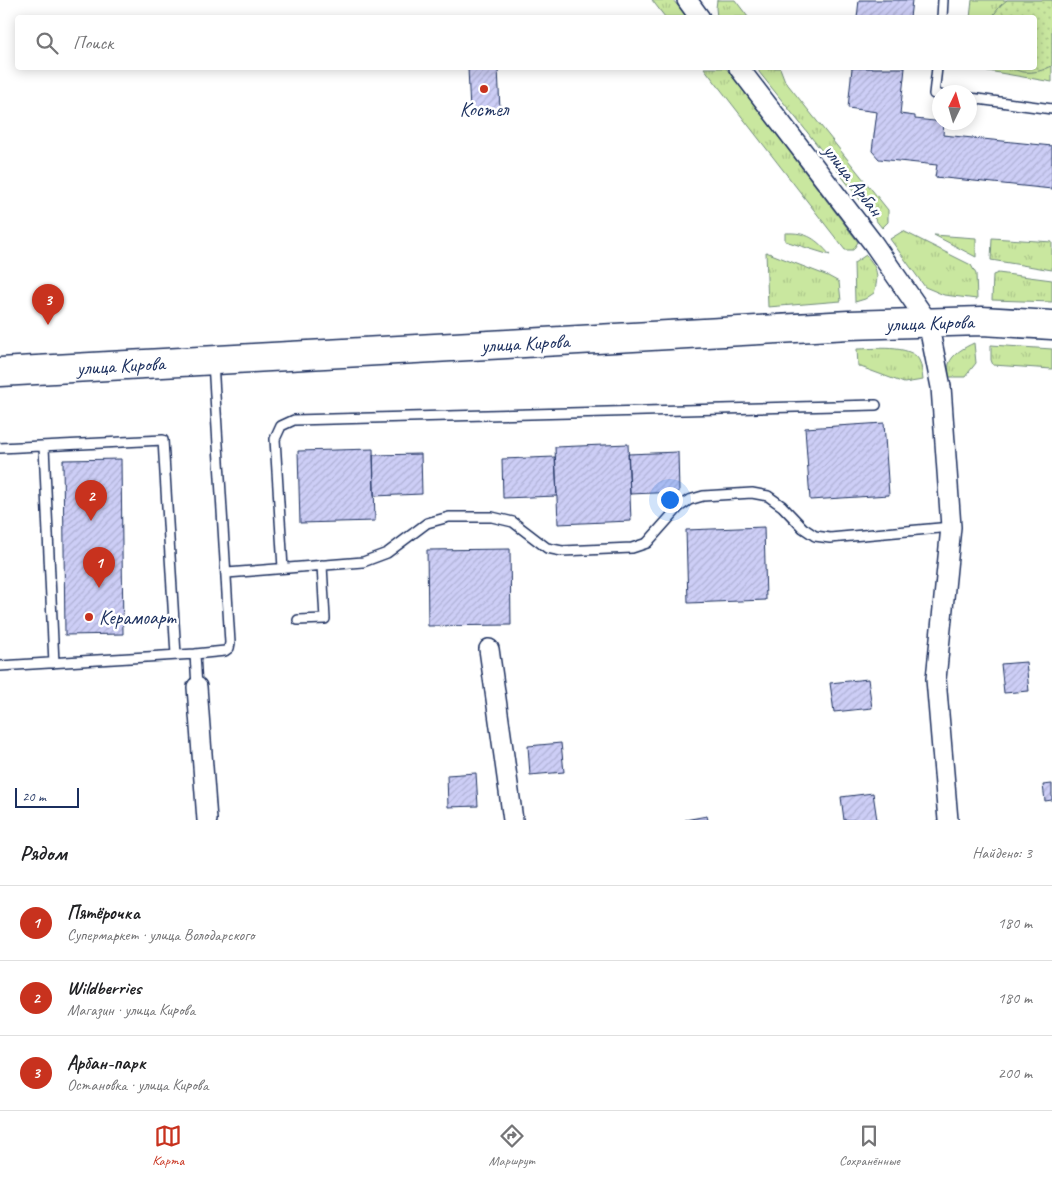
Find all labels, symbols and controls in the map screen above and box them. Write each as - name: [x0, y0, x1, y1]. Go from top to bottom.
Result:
- search box: [15, 15, 1037, 70]
- icon: search: [33, 29, 61, 57]
- text: Поиск: [73, 31, 113, 55]
- marker: Костел: [478, 83, 490, 95]
- north arrow: [932, 85, 977, 130]
- place label: Костел: [460, 97, 510, 122]
- street label: улица Арбан: [817, 138, 889, 223]
- pin: 3: [32, 284, 64, 325]
- street label: улица Кирова: [884, 309, 976, 336]
- street label: улица Кирова: [479, 328, 572, 358]
- street label: улица Кирова: [75, 350, 167, 380]
- pin: 2: [75, 480, 107, 521]
- your location: [657, 487, 683, 513]
- pin: 1: [83, 547, 115, 588]
- place label: Керамоарт: [99, 605, 177, 630]
- marker: Керамоарт: [83, 611, 95, 623]
- scale bar: [15, 785, 79, 808]
- text: 20 m: [22, 788, 46, 805]
- text: Рядом: [20, 840, 67, 866]
- text: Найдено: 3: [972, 843, 1032, 863]
- text: Пятёрочка: [67, 901, 140, 925]
- text: 1: [32, 913, 40, 933]
- text: 180 m: [998, 913, 1032, 933]
- text: Супермаркет · улица Володарского: [67, 925, 254, 945]
- text: Wildberries: [67, 976, 141, 1000]
- text: 2: [32, 988, 40, 1008]
- text: 180 m: [998, 988, 1032, 1008]
- text: Магазин · улица Кирова: [67, 1000, 195, 1020]
- text: Арбан-парк: [67, 1051, 146, 1075]
- text: 3: [32, 1063, 40, 1083]
- text: 200 m: [998, 1063, 1032, 1083]
- text: Остановка · улица Кирова: [67, 1075, 208, 1095]
- tab: Карта: [152, 1122, 184, 1169]
- tab: Маршрут: [489, 1122, 535, 1169]
- tab: Сохранённые: [839, 1122, 900, 1169]

